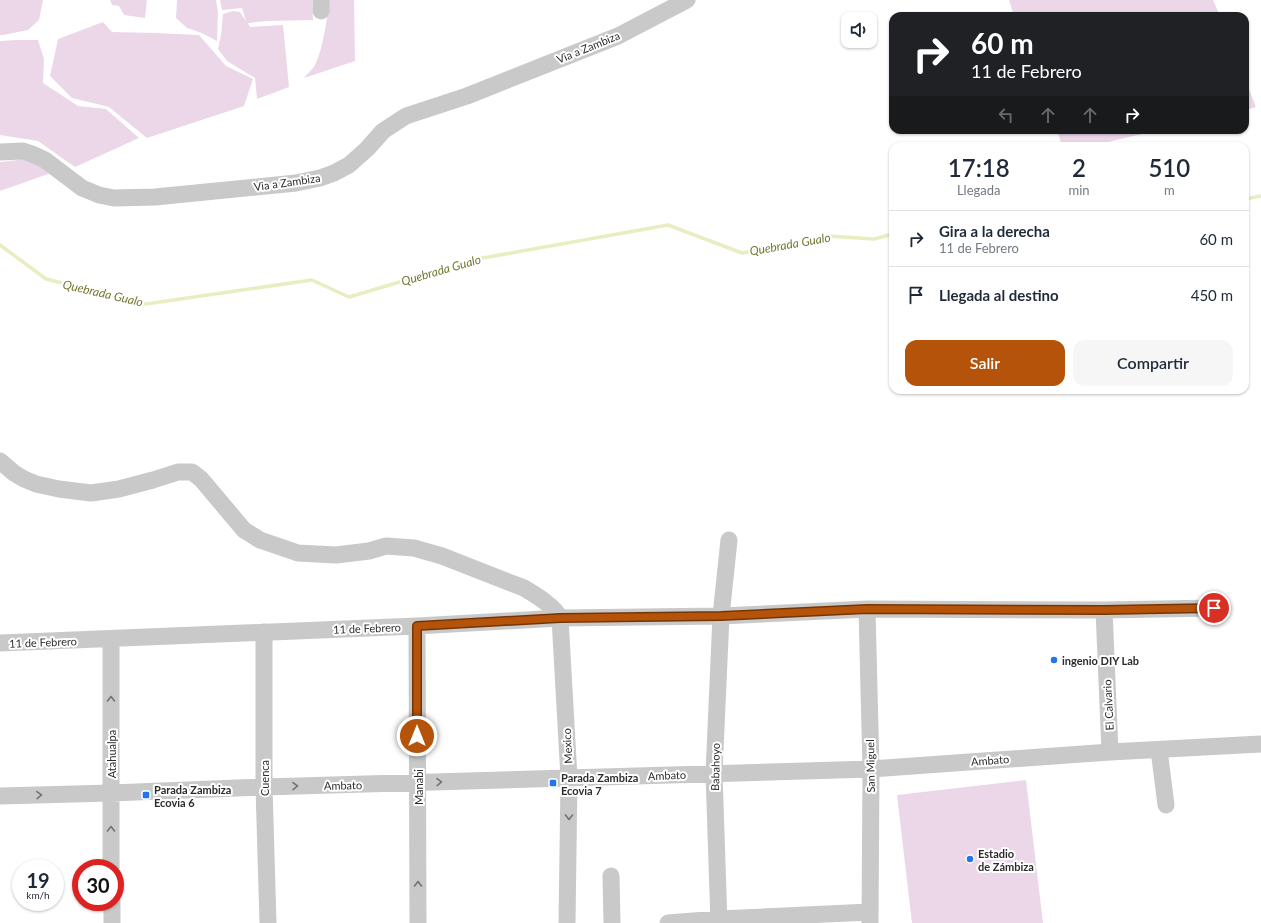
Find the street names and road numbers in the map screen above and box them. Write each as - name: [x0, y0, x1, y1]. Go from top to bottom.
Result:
- street label: Via a Zambiza: [555, 28, 621, 66]
- street label: Via a Zambiza: [253, 171, 321, 193]
- street label: 11 de Febrero: [333, 620, 401, 636]
- street label: 11 de Febrero: [9, 634, 77, 650]
- street label: El Calvario: [1100, 679, 1116, 731]
- street label: Mexico: [560, 728, 574, 764]
- street label: Atahualpa: [105, 730, 118, 778]
- street label: San Miguel: [863, 739, 877, 793]
- street label: Babahoyo: [708, 743, 722, 791]
- street label: Ambato: [970, 752, 1010, 768]
- street label: Cuenca: [258, 760, 271, 796]
- street label: Ambato: [648, 768, 686, 782]
- street label: Manabi: [412, 769, 425, 805]
- street label: Ambato: [324, 778, 362, 792]

